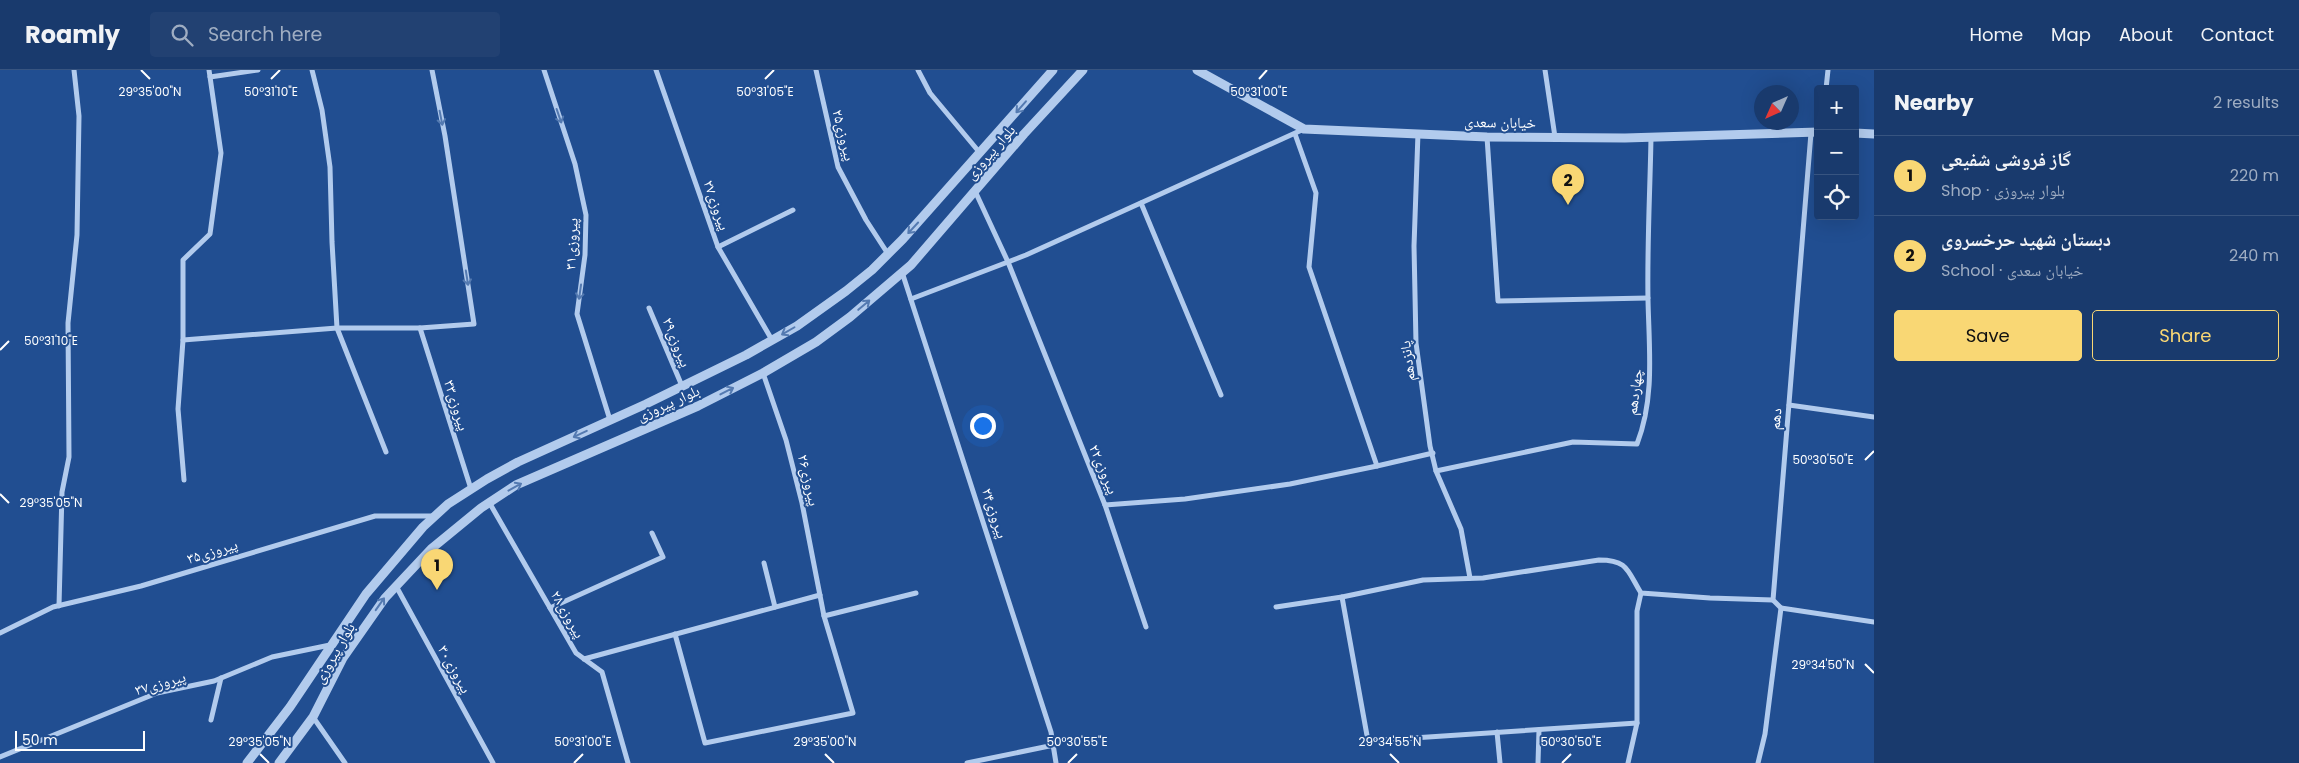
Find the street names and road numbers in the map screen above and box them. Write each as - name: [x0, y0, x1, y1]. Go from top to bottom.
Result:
- street label: پیروزی۲۵: [828, 107, 860, 163]
- street label: خیابان سعدی: [1464, 111, 1537, 133]
- street label: بلوار پیروزی: [960, 120, 1020, 184]
- street label: پیروزی۲۷: [699, 177, 735, 233]
- street label: پیروزی۳۱: [559, 217, 583, 271]
- street label: پیروزی۲۹: [657, 314, 697, 370]
- street label: پانزدهم: [1394, 339, 1420, 383]
- street label: چهاردهم: [1621, 367, 1647, 416]
- street label: پیروزی۳۳: [439, 377, 475, 433]
- street label: بلوار پیروزی: [633, 380, 703, 426]
- street label: دهم: [1764, 407, 1786, 431]
- street label: پیروزی۲۲: [1084, 441, 1124, 497]
- street label: پیروزی۲۶: [793, 452, 825, 508]
- street label: پیروزی۲۴: [977, 485, 1013, 541]
- street label: پیروزی۳۵: [184, 533, 240, 569]
- street label: پیروزی۲۸: [546, 586, 590, 642]
- street label: بلوار پیروزی: [308, 619, 360, 687]
- street label: پیروزی۳۰: [433, 641, 477, 697]
- street label: پیروزی۳۷: [132, 666, 188, 700]

